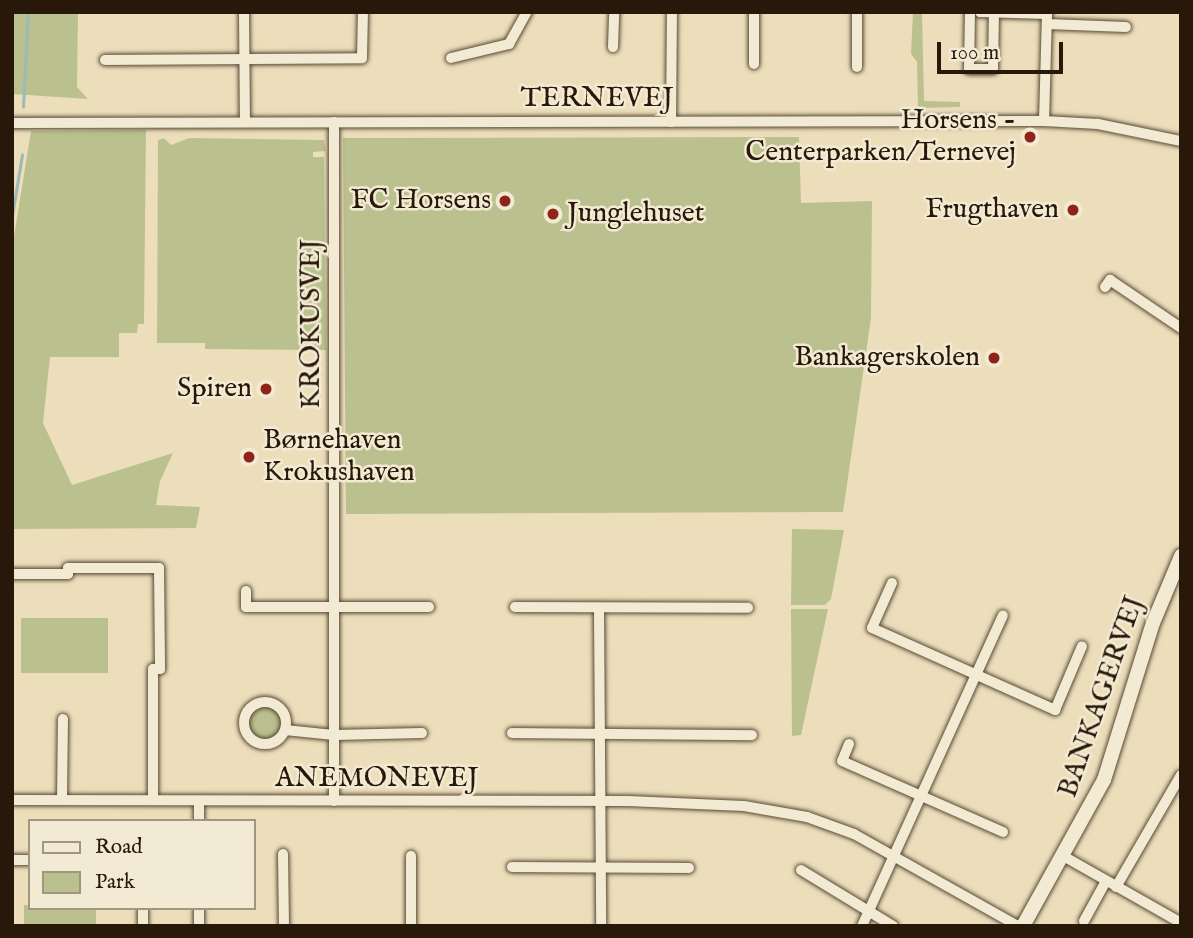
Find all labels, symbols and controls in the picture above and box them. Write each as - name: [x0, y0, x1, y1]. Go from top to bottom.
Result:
- scale bar: [941, 28, 1067, 72]
- text: 100 m: [950, 40, 999, 67]
- street label: TERNEVEJ: [520, 82, 674, 116]
- place label: Horsens - Centerparken/Ternevej: [745, 104, 1016, 170]
- marker: Horsens - Centerparken/Ternevej: [1022, 129, 1038, 145]
- place label: FC Horsens: [351, 184, 491, 218]
- marker: FC Horsens: [497, 193, 513, 209]
- place label: Frugthaven: [925, 193, 1059, 227]
- place label: Junglehuset: [567, 197, 704, 231]
- marker: Frugthaven: [1065, 202, 1081, 218]
- marker: Junglehuset: [545, 206, 561, 222]
- street label: KROKUSVEJ: [295, 239, 329, 409]
- place label: Bankagerskolen: [794, 341, 980, 375]
- marker: Bankagerskolen: [986, 350, 1002, 366]
- place label: Spiren: [177, 372, 252, 406]
- marker: Spiren: [258, 381, 274, 397]
- place label: Børnehaven Krokushaven: [263, 424, 415, 490]
- marker: Børnehaven Krokushaven: [241, 449, 257, 465]
- street label: BANKAGERVEJ: [1052, 592, 1152, 802]
- street label: ANEMONEVEJ: [275, 762, 479, 796]
- legend: [28, 819, 256, 910]
- text: Road: [95, 834, 142, 861]
- text: Park: [95, 869, 135, 896]

